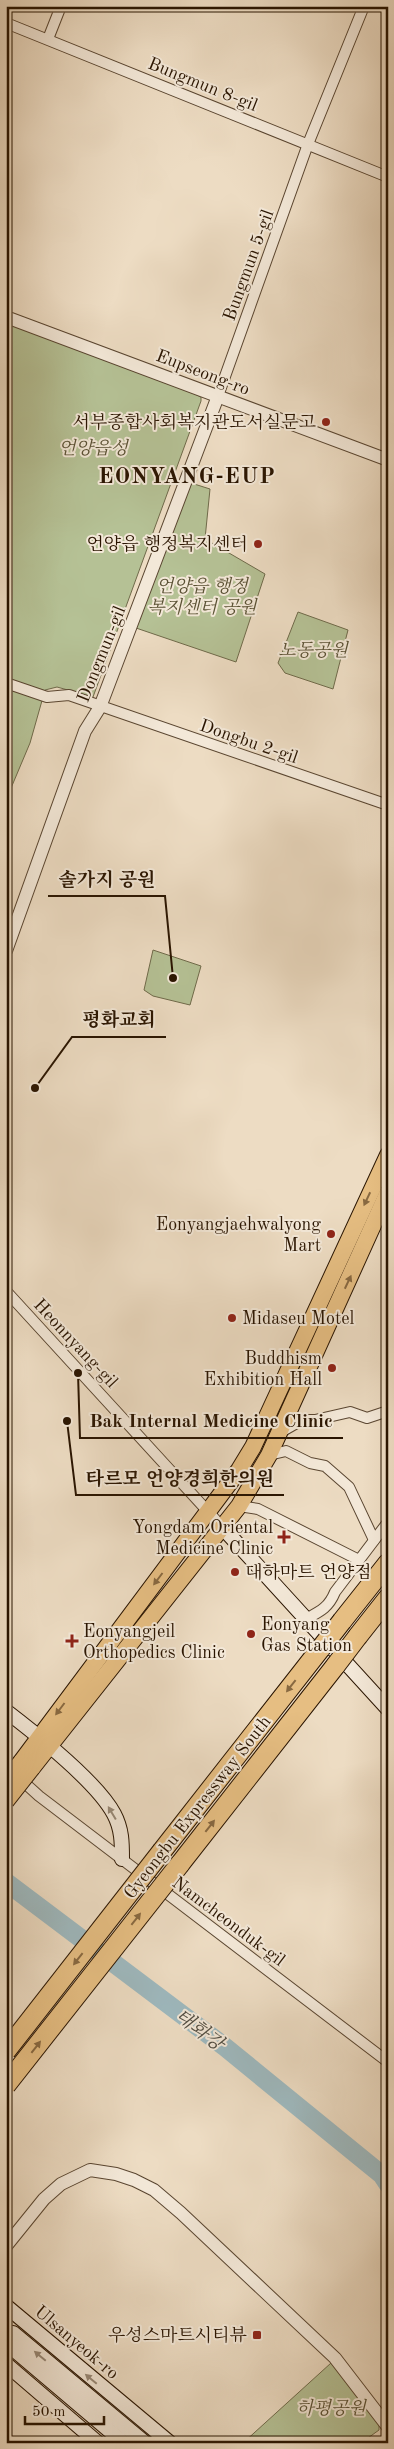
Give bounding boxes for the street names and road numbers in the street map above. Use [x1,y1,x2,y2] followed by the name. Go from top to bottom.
[145,55,260,115] street label: Bungmun 8-gil
[221,207,277,323] street label: Bungmun 5-gil
[153,347,252,399] street label: Eupseong-ro
[74,604,129,705] street label: Dongmun-gil
[197,717,300,767] street label: Dongbu 2-gil
[30,1296,121,1392] street label: Heonnyang-gil
[121,1713,275,1903] street label: Gyeongbu Expressway South
[169,1874,288,1970] street label: Namcheonduk-gil
[31,2303,122,2383] street label: Ulsanyeok-ro

